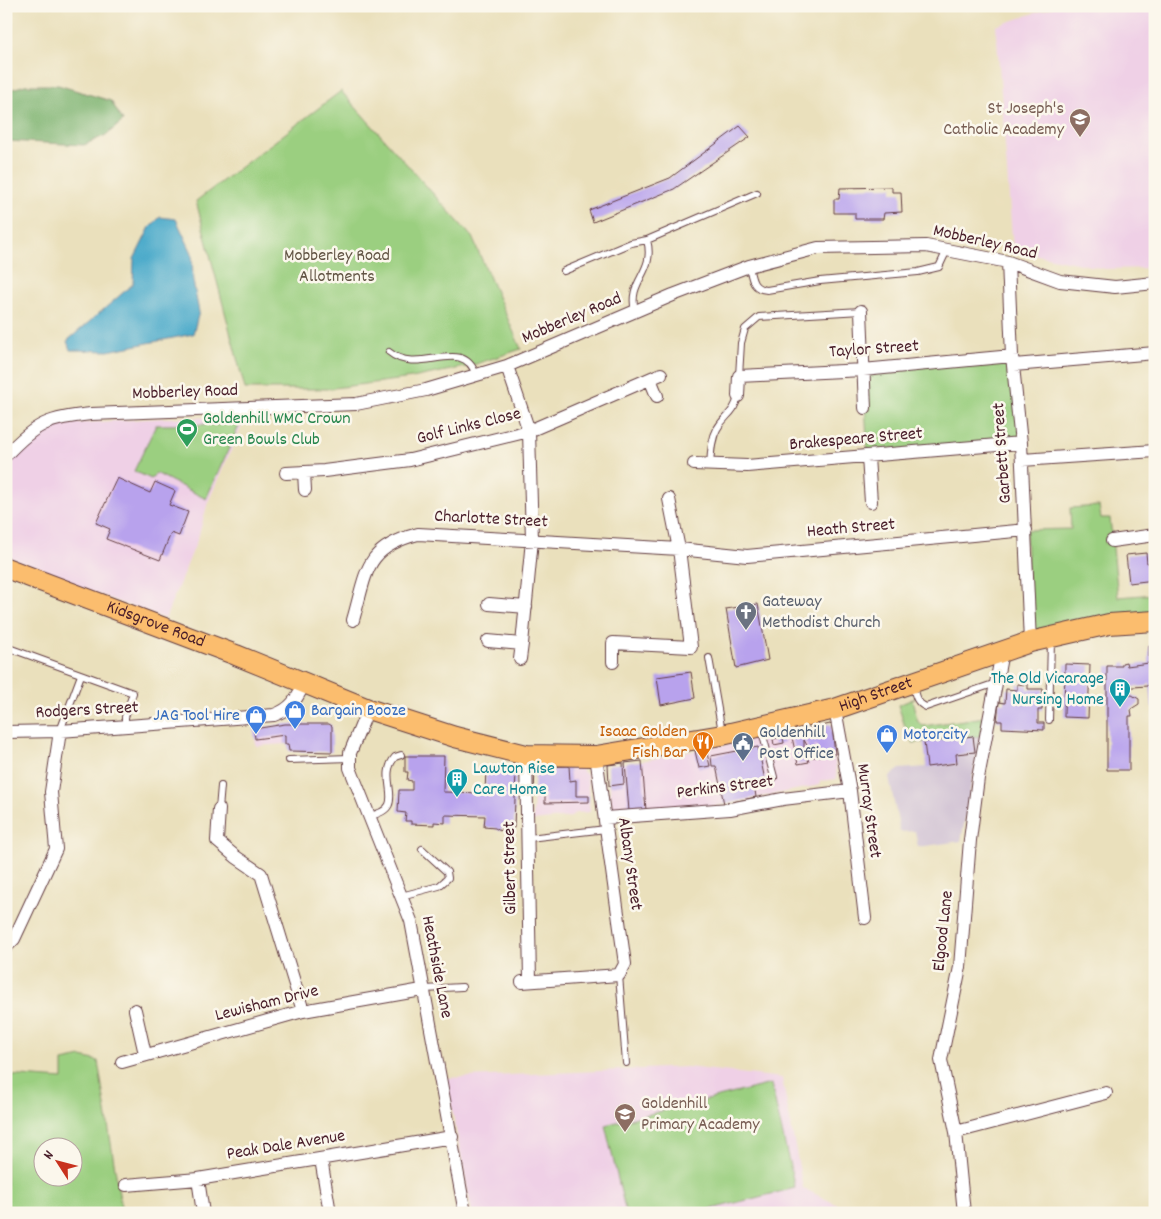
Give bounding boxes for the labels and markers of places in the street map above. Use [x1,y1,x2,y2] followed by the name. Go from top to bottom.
[943,97,1065,143] place label: St Joseph's Catholic Academy
[1068,107,1092,138] school or university icon: St Joseph's Catholic Academy
[203,407,351,453] place label: Goldenhill WMC Crown Green Bowls Club
[175,417,199,448] sports icon: Goldenhill WMC Crown Green Bowls Club
[762,590,881,636] place label: Gateway Methodist Church
[734,600,758,631] church icon: Gateway Methodist Church
[991,667,1104,713] place label: The Old Vicarage Nursing Home
[1108,677,1132,708] building icon: The Old Vicarage Nursing Home
[283,699,307,730] shop icon: Bargain Booze
[311,699,406,724] place label: Bargain Booze
[153,704,240,729] place label: JAG Tool Hire
[244,704,268,735] shop icon: JAG Tool Hire
[600,720,687,766] place label: Isaac Golden Fish Bar
[759,721,834,767] place label: Goldenhill Post Office
[875,723,899,754] shop icon: Motorcity
[903,723,968,748] place label: Motorcity
[691,730,715,761] restaurant icon: Isaac Golden Fish Bar
[731,731,755,762] public building icon: Goldenhill Post Office
[473,757,555,803] place label: Lawton Rise Care Home
[445,767,469,798] building icon: Lawton Rise Care Home
[641,1092,760,1138] place label: Goldenhill Primary Academy
[613,1102,637,1133] school or university icon: Goldenhill Primary Academy

